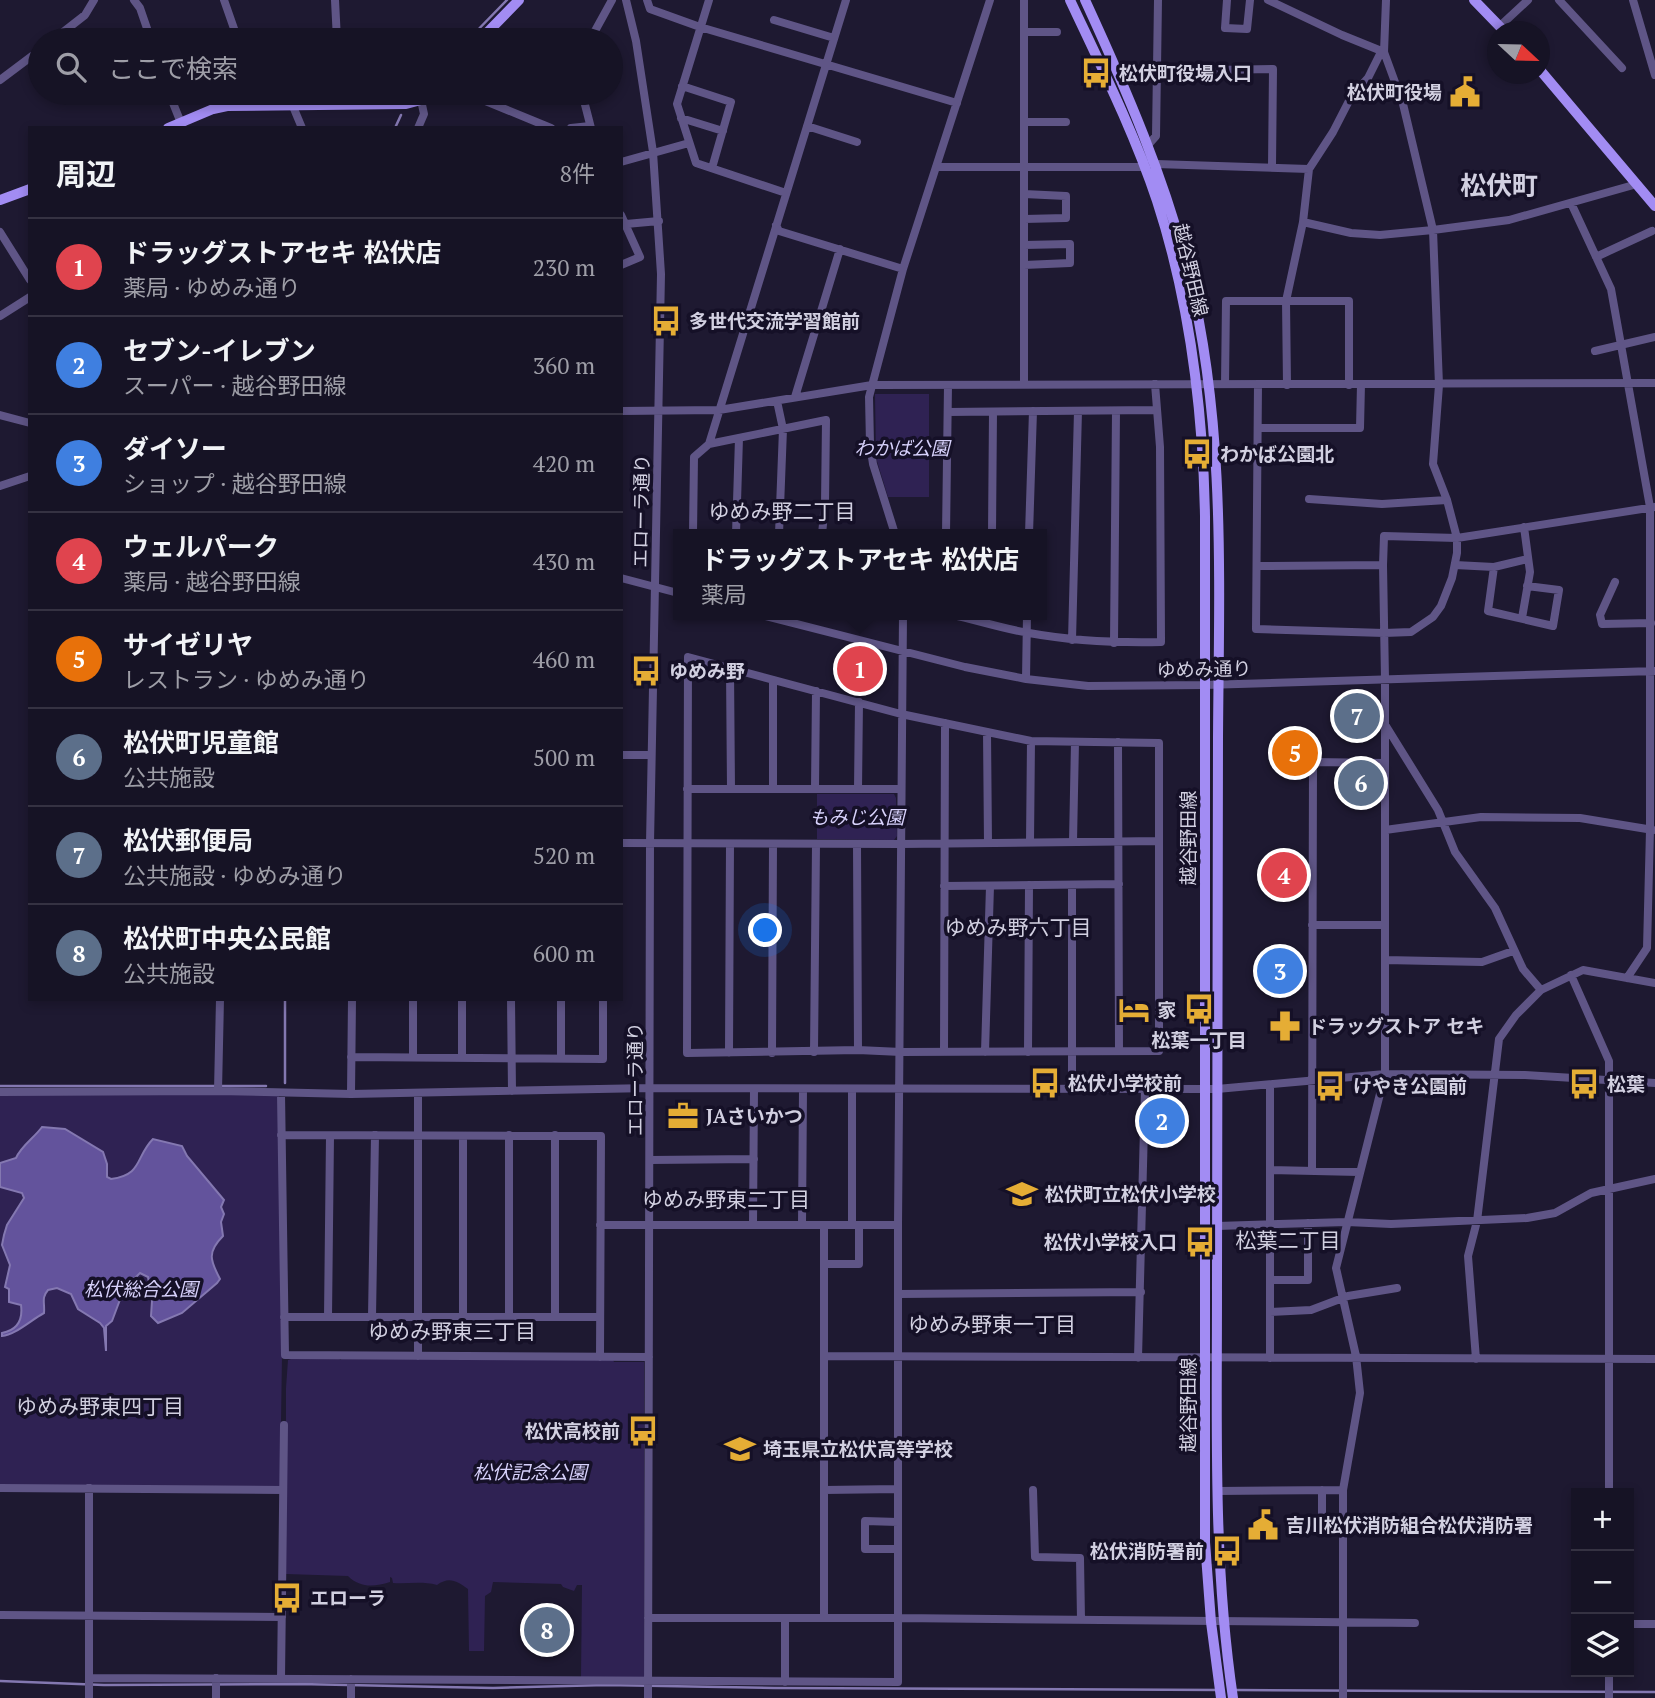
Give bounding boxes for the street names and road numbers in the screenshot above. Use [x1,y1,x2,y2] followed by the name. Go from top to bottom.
[1169,221,1214,319] street label: 越谷野田線
[627,454,654,568] street label: エローラ通り
[1156,655,1252,682] street label: ゆめみ通り
[1175,790,1200,886] street label: 越谷野田線
[622,1022,647,1136] street label: エローラ通り
[1175,1357,1200,1453] street label: 越谷野田線

